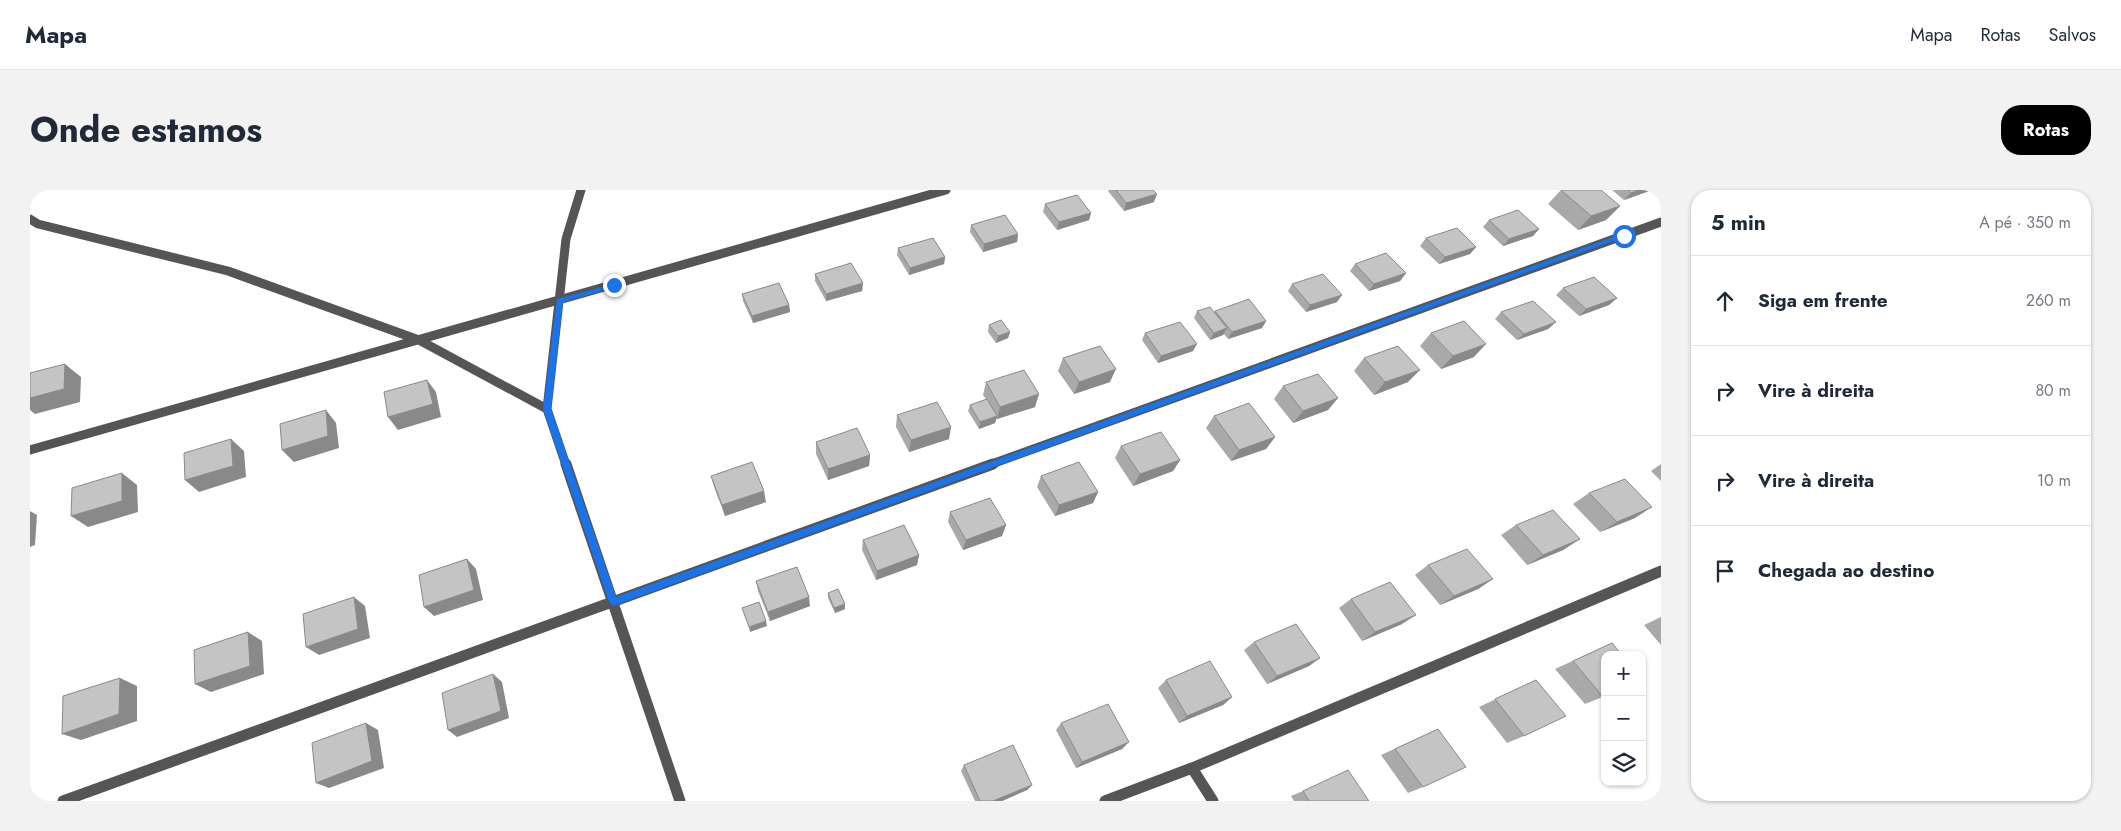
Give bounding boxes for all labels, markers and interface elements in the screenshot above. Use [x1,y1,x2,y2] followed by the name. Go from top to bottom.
[25,17,87,52] text: Mapa
[1910,22,1952,48] text: Mapa
[1980,22,2021,48] text: Rotas
[2049,22,2096,48] text: Salvos
[30,105,262,155] text: Onde estamos
[2001,105,2091,155] button: Rotas
[1711,208,1766,238] text: 5 min
[1979,211,2071,234] text: A pé · 350 m
[1613,225,1636,248] route start
[603,274,626,297] route end
[1711,287,1739,315] icon: ahead
[1758,287,1888,314] text: Siga em frente
[2026,289,2071,312] text: 260 m
[1711,377,1739,405] icon: right
[1758,377,1874,404] text: Vire à direita
[2035,379,2071,402] text: 80 m
[1711,467,1739,495] icon: right
[1758,467,1874,494] text: Vire à direita
[2037,469,2071,492] text: 10 m
[1711,557,1739,585] icon: arrive
[1758,557,1934,584] text: Chegada ao destino
[1601,651,1646,786] map controls
[1601,651,1646,696] button: +
[1601,696,1646,741] button: −
[1601,741,1646,786] button: layers

